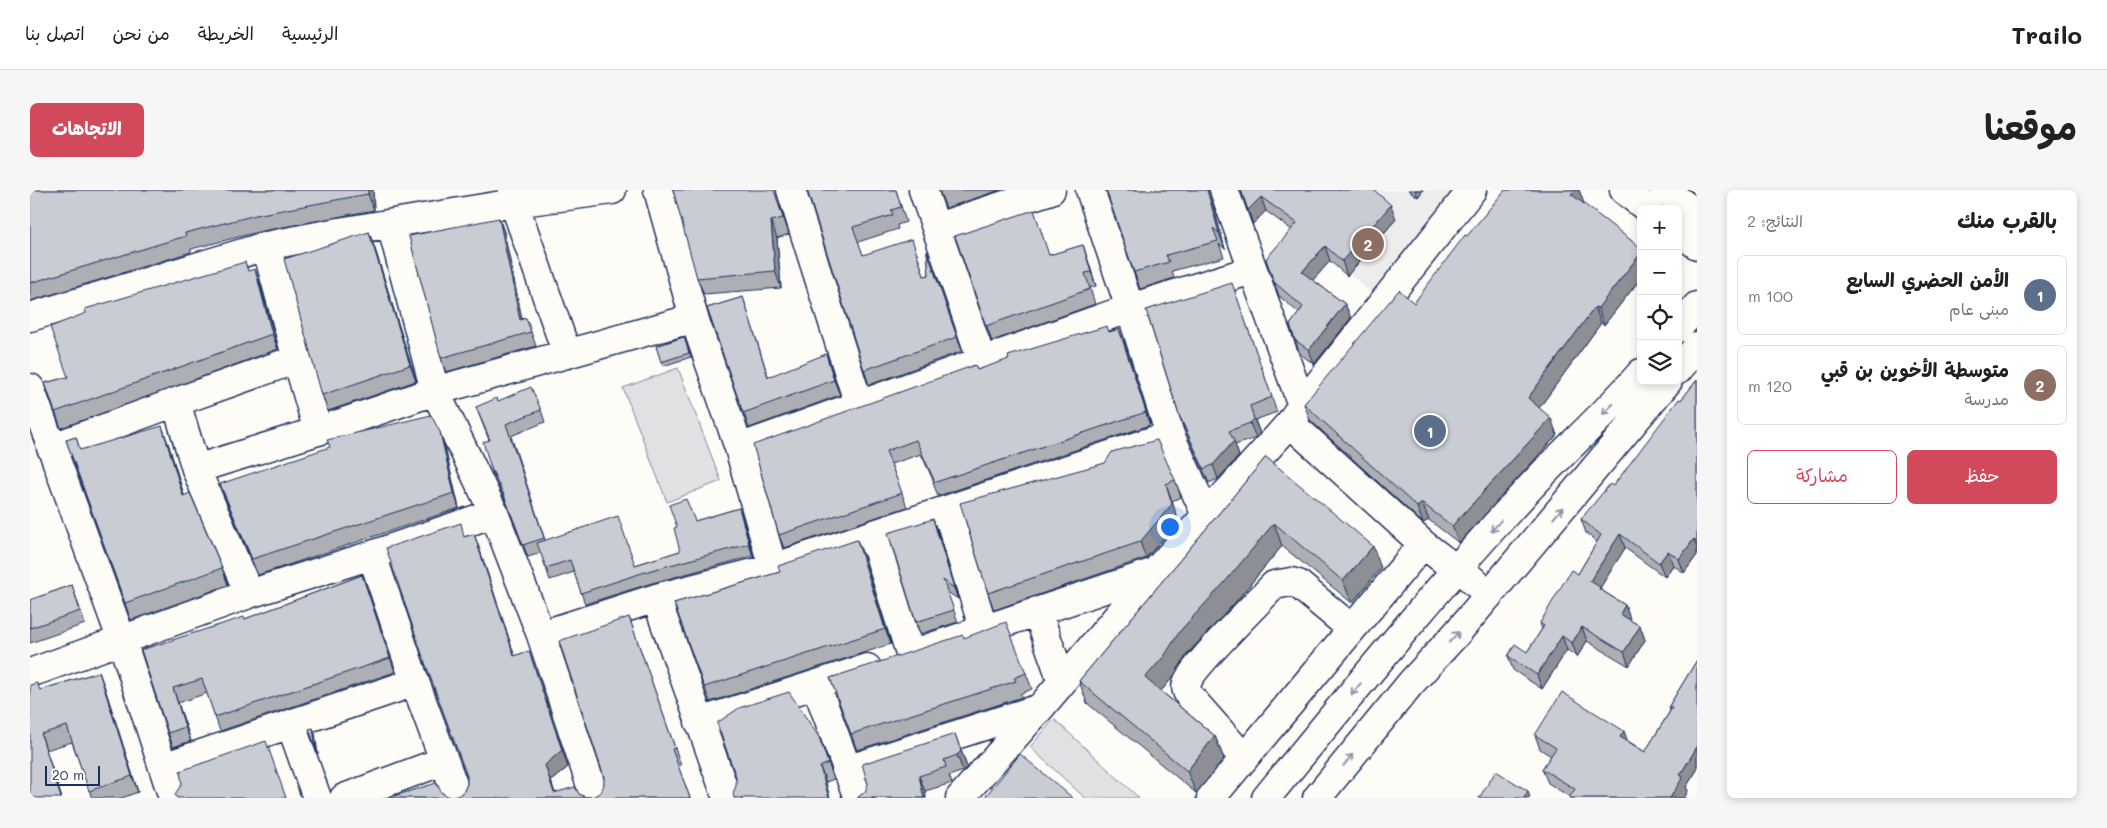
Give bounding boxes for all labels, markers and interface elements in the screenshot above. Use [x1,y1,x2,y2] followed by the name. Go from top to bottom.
[2011,19,2082,50] text: Trailo
[25,21,85,45] text: اتصل بنا
[113,21,170,45] text: من نحن
[198,21,254,45] text: الخريطة
[282,21,338,45] text: الرئيسية
[30,103,144,157] button: الاتجاهات
[1984,103,2077,149] text: موقعنا
[1637,205,1682,385] map controls
[1637,205,1682,250] button: +
[1957,206,2057,233] text: بالقرب منك
[1747,210,1803,231] text: النتائج: 2
[1352,225,1384,263] pin: 2
[1637,250,1682,295] button: −
[1846,267,2009,292] text: الأمن الحضري السابع
[1748,285,1793,306] text: 100 m
[2036,285,2044,306] text: 1
[1637,295,1682,340] button: locate
[1949,298,2009,319] text: مبنى عام
[1637,340,1682,385] button: layers
[1821,357,2009,382] text: متوسطة الأخوين بن قبي
[1748,375,1792,396] text: 120 m
[2036,375,2044,396] text: 2
[1964,388,2009,409] text: مدرسة
[1602,403,1615,415] one-way arrow
[1414,412,1446,450] pin: 1
[1747,450,1897,504] button: مشاركة
[1907,450,2057,504] button: حفظ
[1553,506,1564,519] one-way arrow
[1157,514,1183,540] your location
[1490,519,1501,532] one-way arrow
[1448,631,1460,644] one-way arrow
[1350,683,1362,696] one-way arrow
[1342,754,1353,767] one-way arrow
[45,763,100,786] scale bar
[52,765,84,784] text: 20 m

